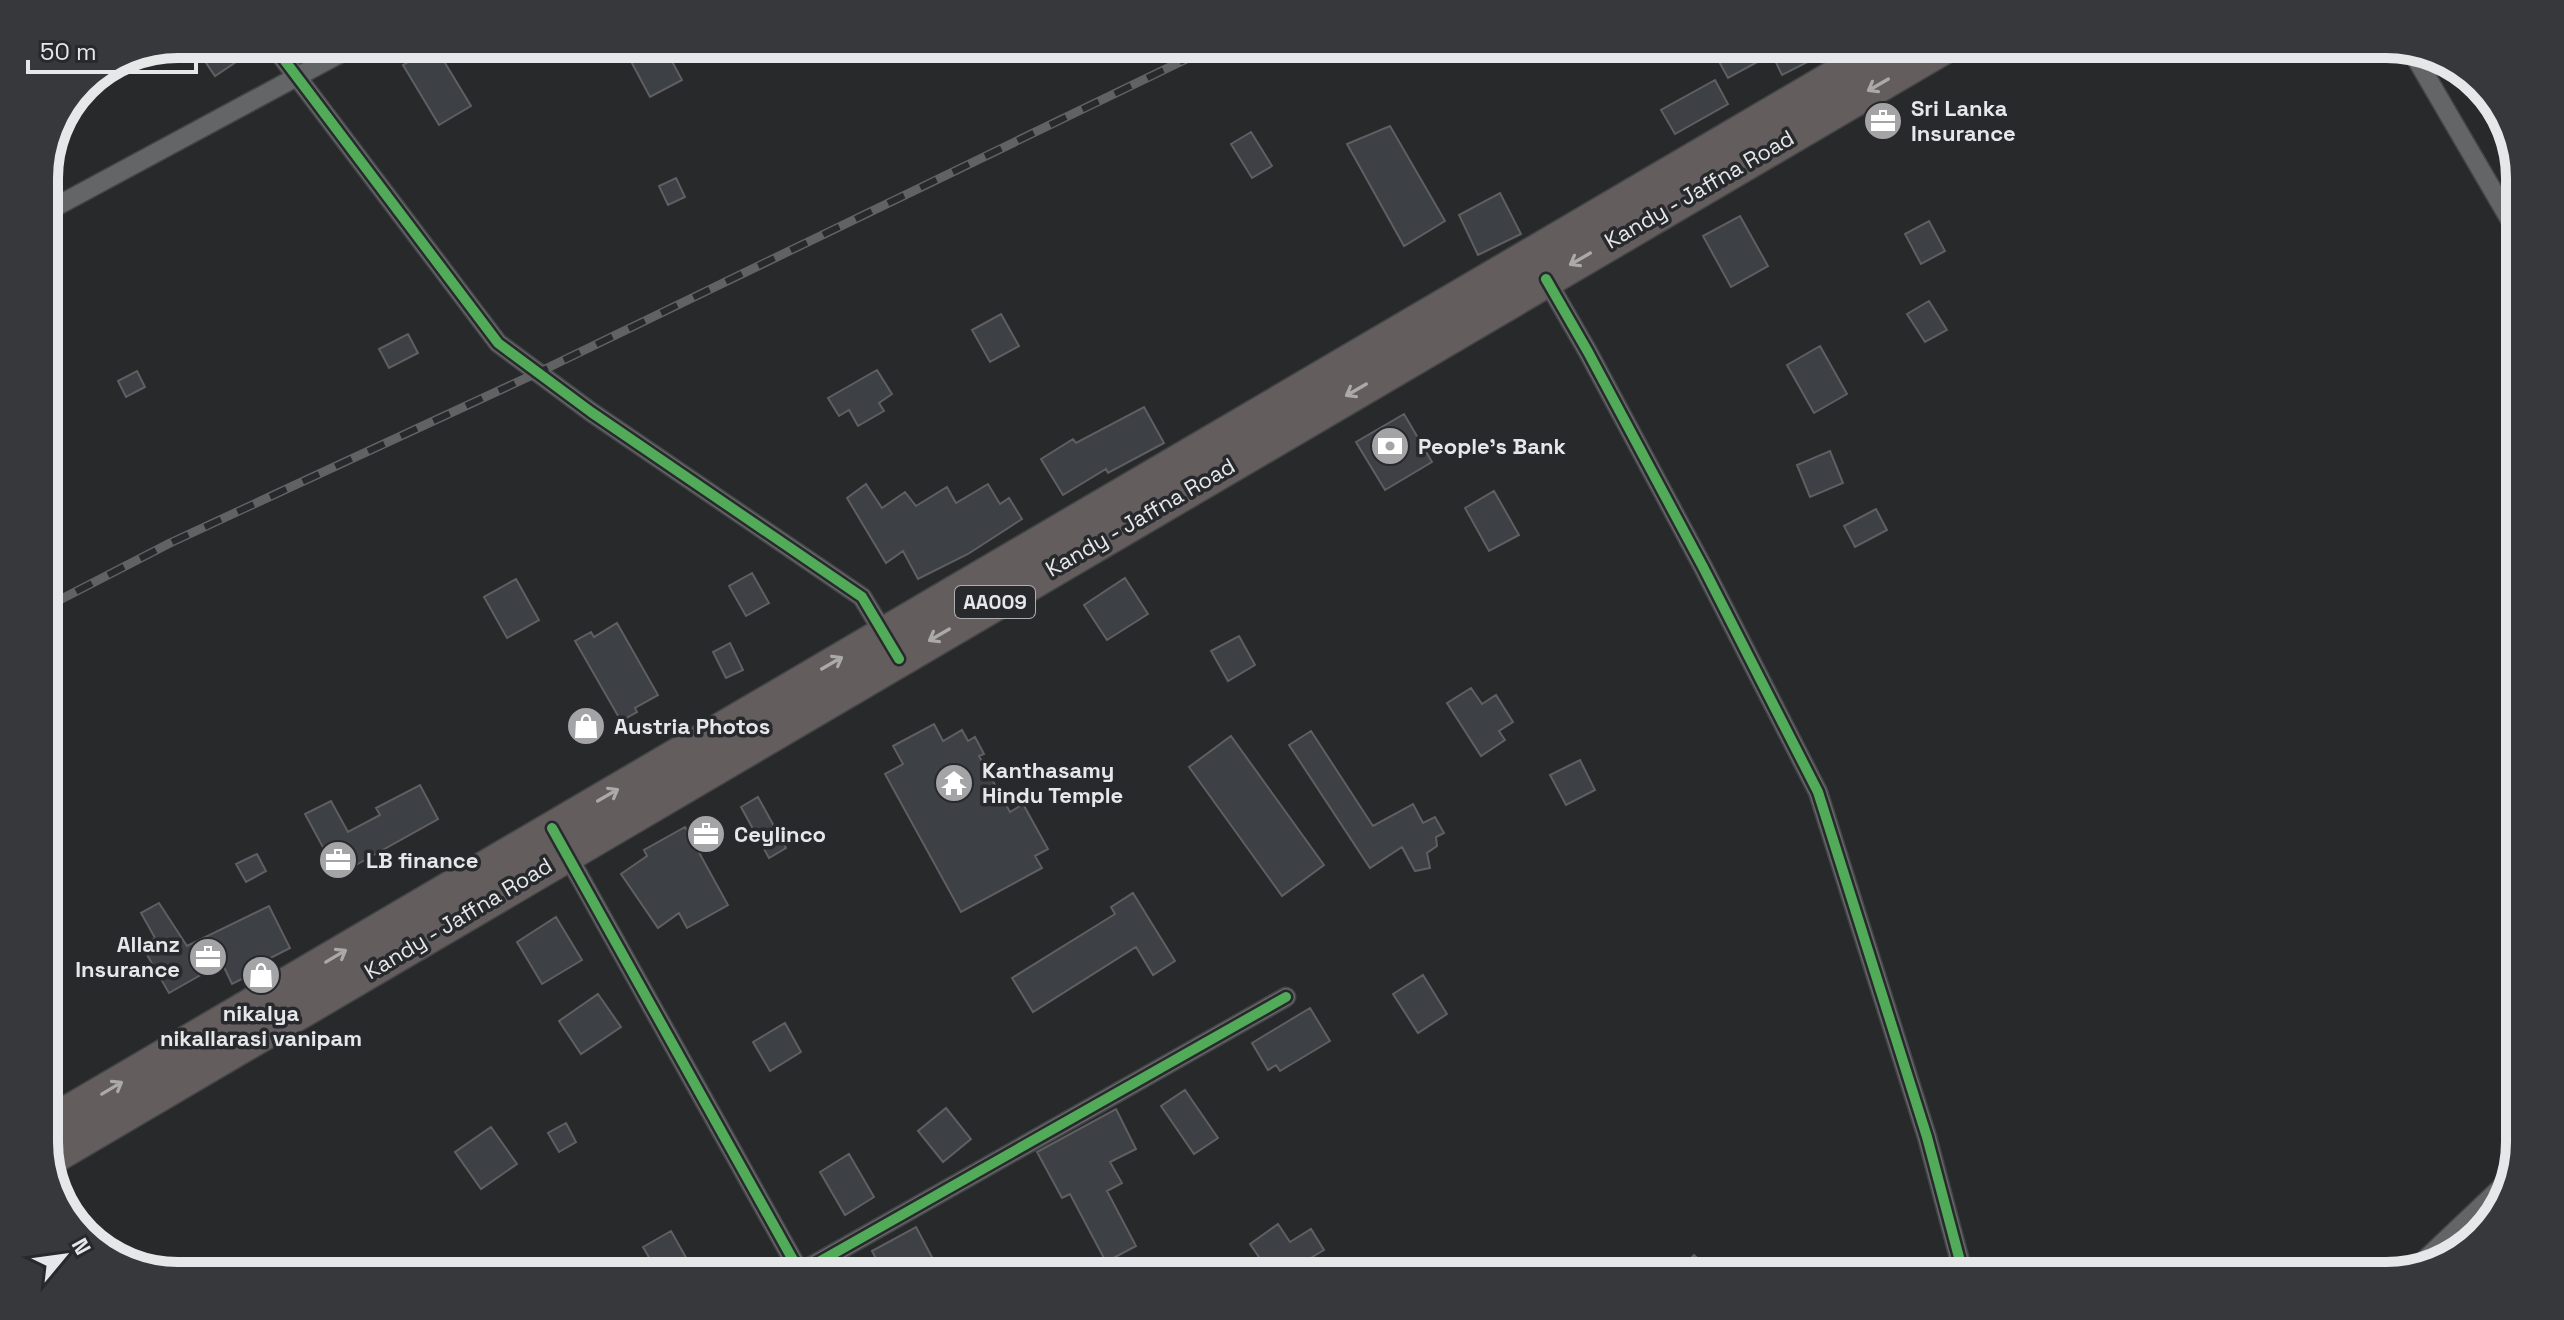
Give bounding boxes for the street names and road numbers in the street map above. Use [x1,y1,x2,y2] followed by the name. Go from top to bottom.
[1599,123,1799,255] street label: Kandy - Jaffna Road
[1040,451,1240,583] street label: Kandy - Jaffna Road
[955,586,1035,618] road number: AA009
[359,851,557,985] street label: Kandy - Jaffna Road

